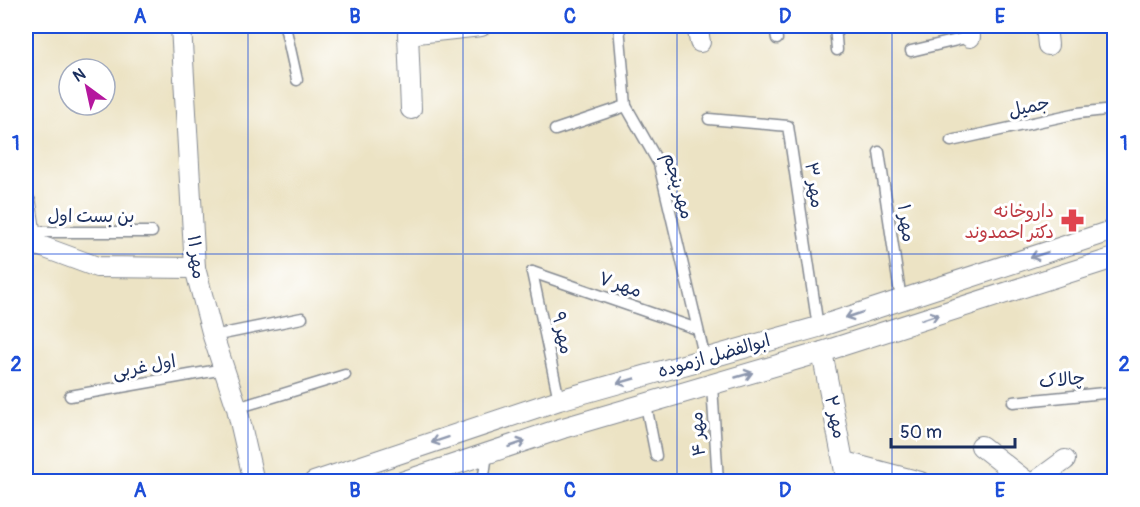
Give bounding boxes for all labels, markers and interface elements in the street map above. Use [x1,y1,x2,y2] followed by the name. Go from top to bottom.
[134,4,147,29] text: A
[349,4,361,29] text: B
[564,4,576,29] text: C
[779,4,792,29] text: D
[995,4,1006,29] text: E
[57,57,117,117] north arrow
[69,64,90,87] text: N
[1006,91,1052,123] street label: جمیل
[12,131,20,156] text: 1
[1120,131,1128,156] text: 1
[656,150,698,222] street label: مهر پنجم
[799,161,829,209] street label: مهر ۳
[964,200,1054,244] place label: داروخانه دکتر احمدوند
[892,203,920,243] street label: مهر ۱
[48,205,134,228] street label: بن بست اول
[1059,208,1085,234] pharmacy icon: داروخانه دکتر احمدوند
[182,234,210,280] street label: مهر ۱۱
[1030,250,1049,261] one-way arrow
[595,267,645,303] street label: مهر ۷
[546,310,578,356] street label: مهر ۹
[845,310,864,321] one-way arrow
[920,311,939,322] one-way arrow
[655,329,773,383] street label: ابوالفضل ازموده
[110,350,178,384] street label: اول غربی
[10,352,22,377] text: 2
[1118,352,1130,377] text: 2
[1038,367,1086,393] street label: چالاک
[734,369,753,380] one-way arrow
[617,376,636,387] one-way arrow
[819,393,851,441] street label: مهر ۲
[685,411,711,457] street label: مهر ۴
[891,411,1016,449] scale bar
[900,421,942,444] text: 50 m
[431,435,450,446] one-way arrow
[507,437,526,448] one-way arrow
[134,478,147,503] text: A
[349,478,361,503] text: B
[564,478,576,503] text: C
[779,478,792,503] text: D
[995,478,1006,503] text: E

